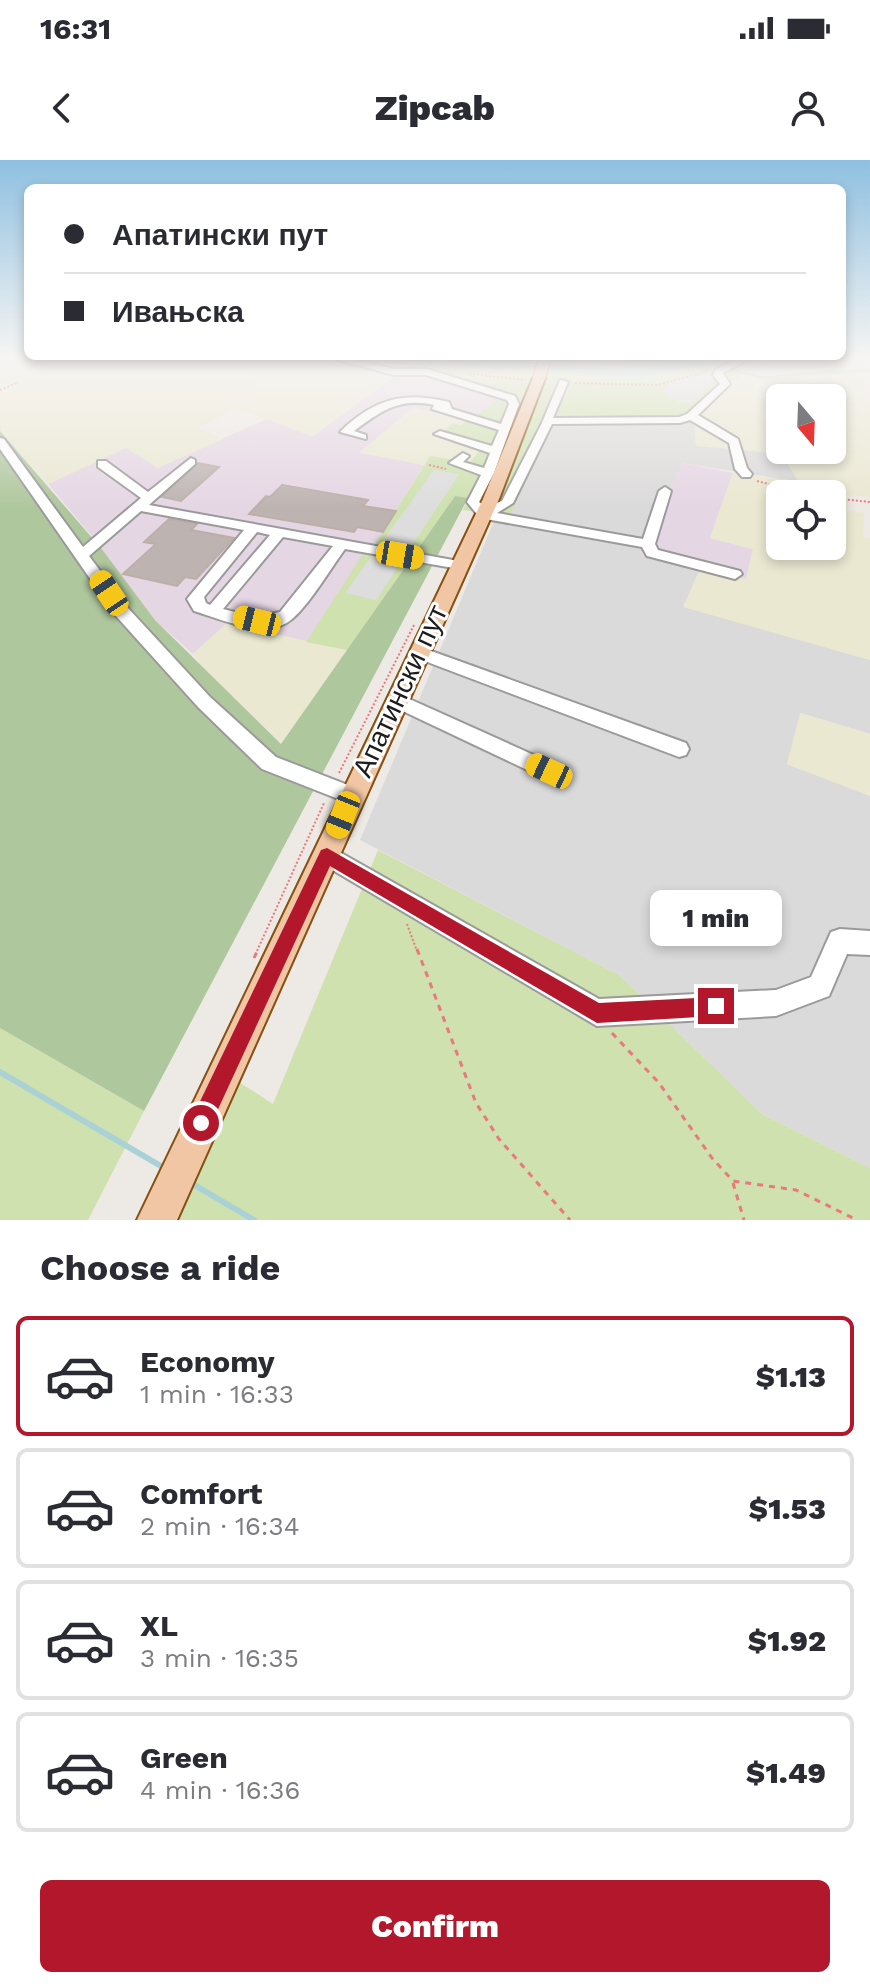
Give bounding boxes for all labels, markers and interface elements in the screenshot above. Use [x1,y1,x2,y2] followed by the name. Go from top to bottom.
[40,11,111,46] text: 16:31
[40,86,84,130] icon: back
[786,86,830,130] icon: person
[375,87,495,129] text: Zipcab
[112,217,328,252] text: Апатински пут
[112,294,244,329] text: Ивањска
[766,384,846,464] north arrow
[766,384,846,560] map controls
[766,480,846,560] button: locate
[374,539,426,571] car
[86,566,132,620] car
[346,600,454,782] street label: Апатински пут
[231,604,283,638] car
[522,750,576,792] car
[323,788,363,842] car
[650,890,782,946] callout: 1 min
[683,903,749,933] text: 1 min
[698,988,734,1024] route end
[183,1105,219,1141] route start
[40,1247,280,1289] text: Choose a ride
[44,1340,116,1412] icon: car
[140,1344,275,1379] text: Economy
[756,1359,826,1394] text: $1.13
[140,1379,294,1409] text: 1 min · 16:33
[44,1472,116,1544] icon: car
[140,1476,262,1511] text: Comfort
[749,1491,826,1526] text: $1.53
[140,1511,300,1541] text: 2 min · 16:34
[44,1604,116,1676] icon: car
[140,1608,178,1643] text: XL
[748,1623,826,1658] text: $1.92
[140,1643,299,1673] text: 3 min · 16:35
[44,1736,116,1808] icon: car
[140,1740,228,1775] text: Green
[746,1755,826,1790] text: $1.49
[140,1775,300,1805] text: 4 min · 16:36
[40,1880,830,1972] button: Confirm

